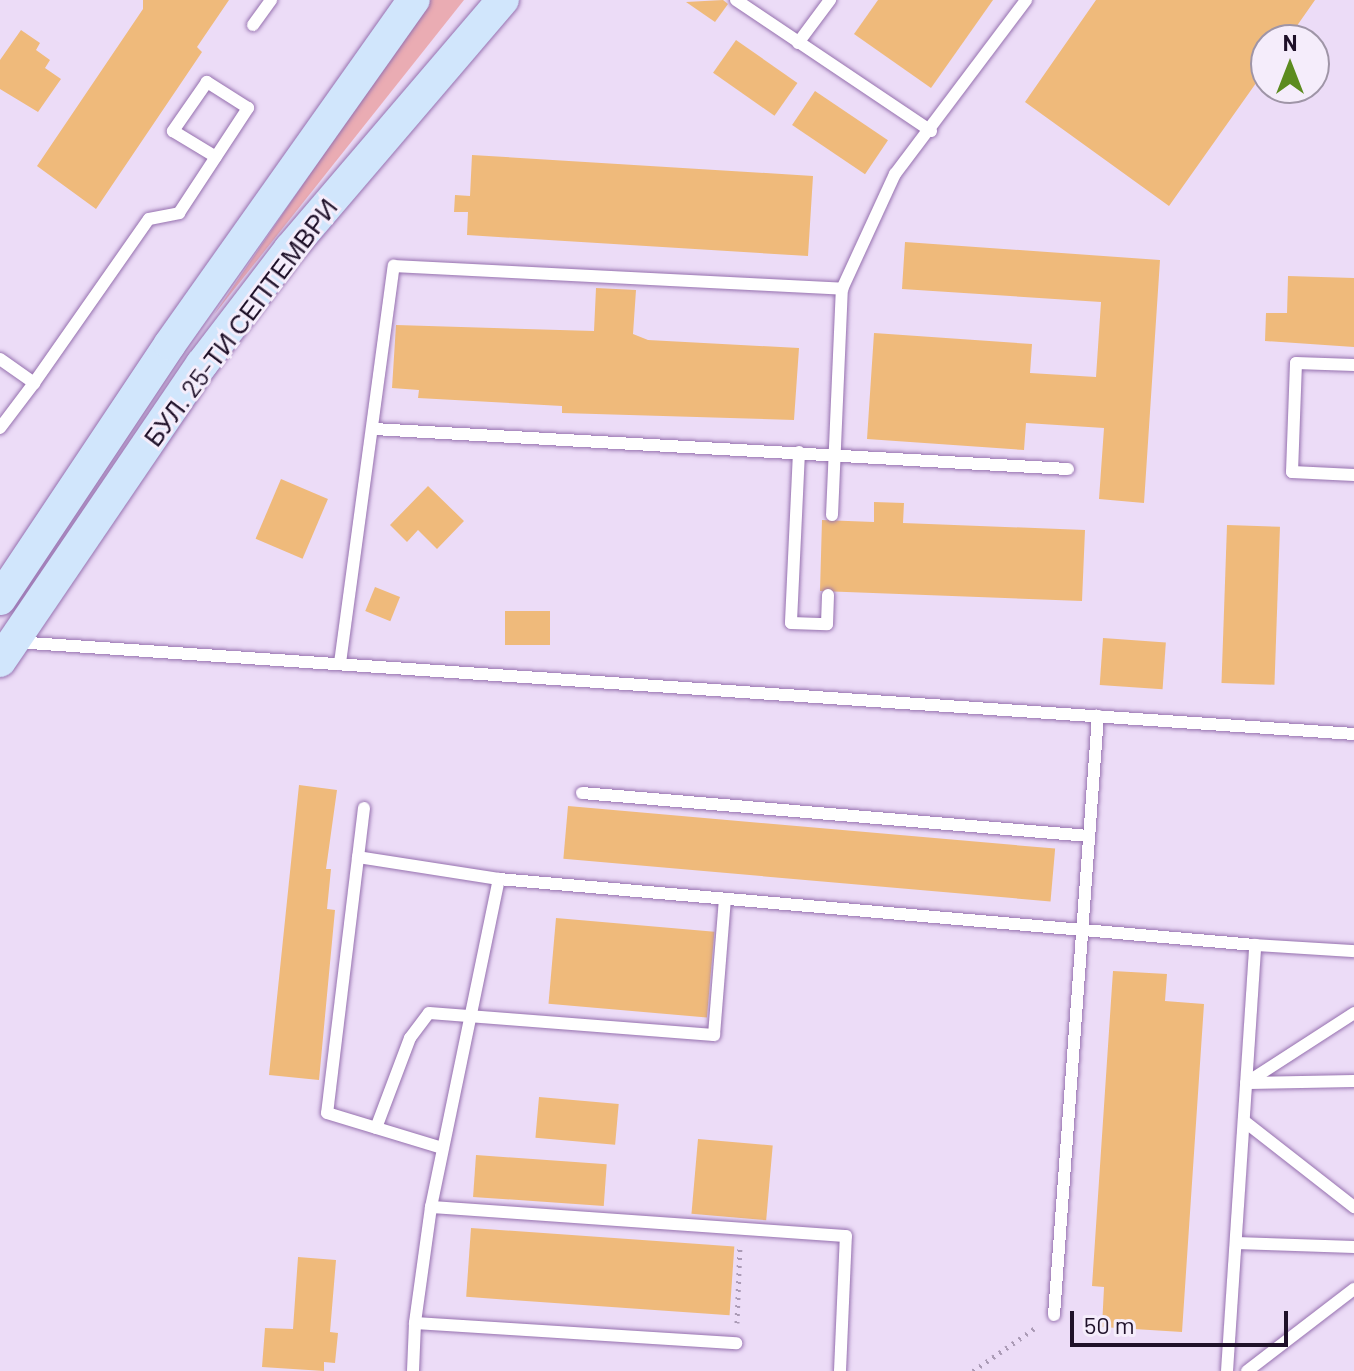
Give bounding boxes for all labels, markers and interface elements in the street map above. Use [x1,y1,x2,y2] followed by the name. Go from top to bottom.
[1250,24,1330,104] north arrow
[1283,29,1297,55] text: N
[137,192,343,452] street label: БУЛ. 25-ТИ СЕПТЕМВРИ
[1074,1295,1292,1345] scale bar
[1084,1310,1135,1339] text: 50 m

